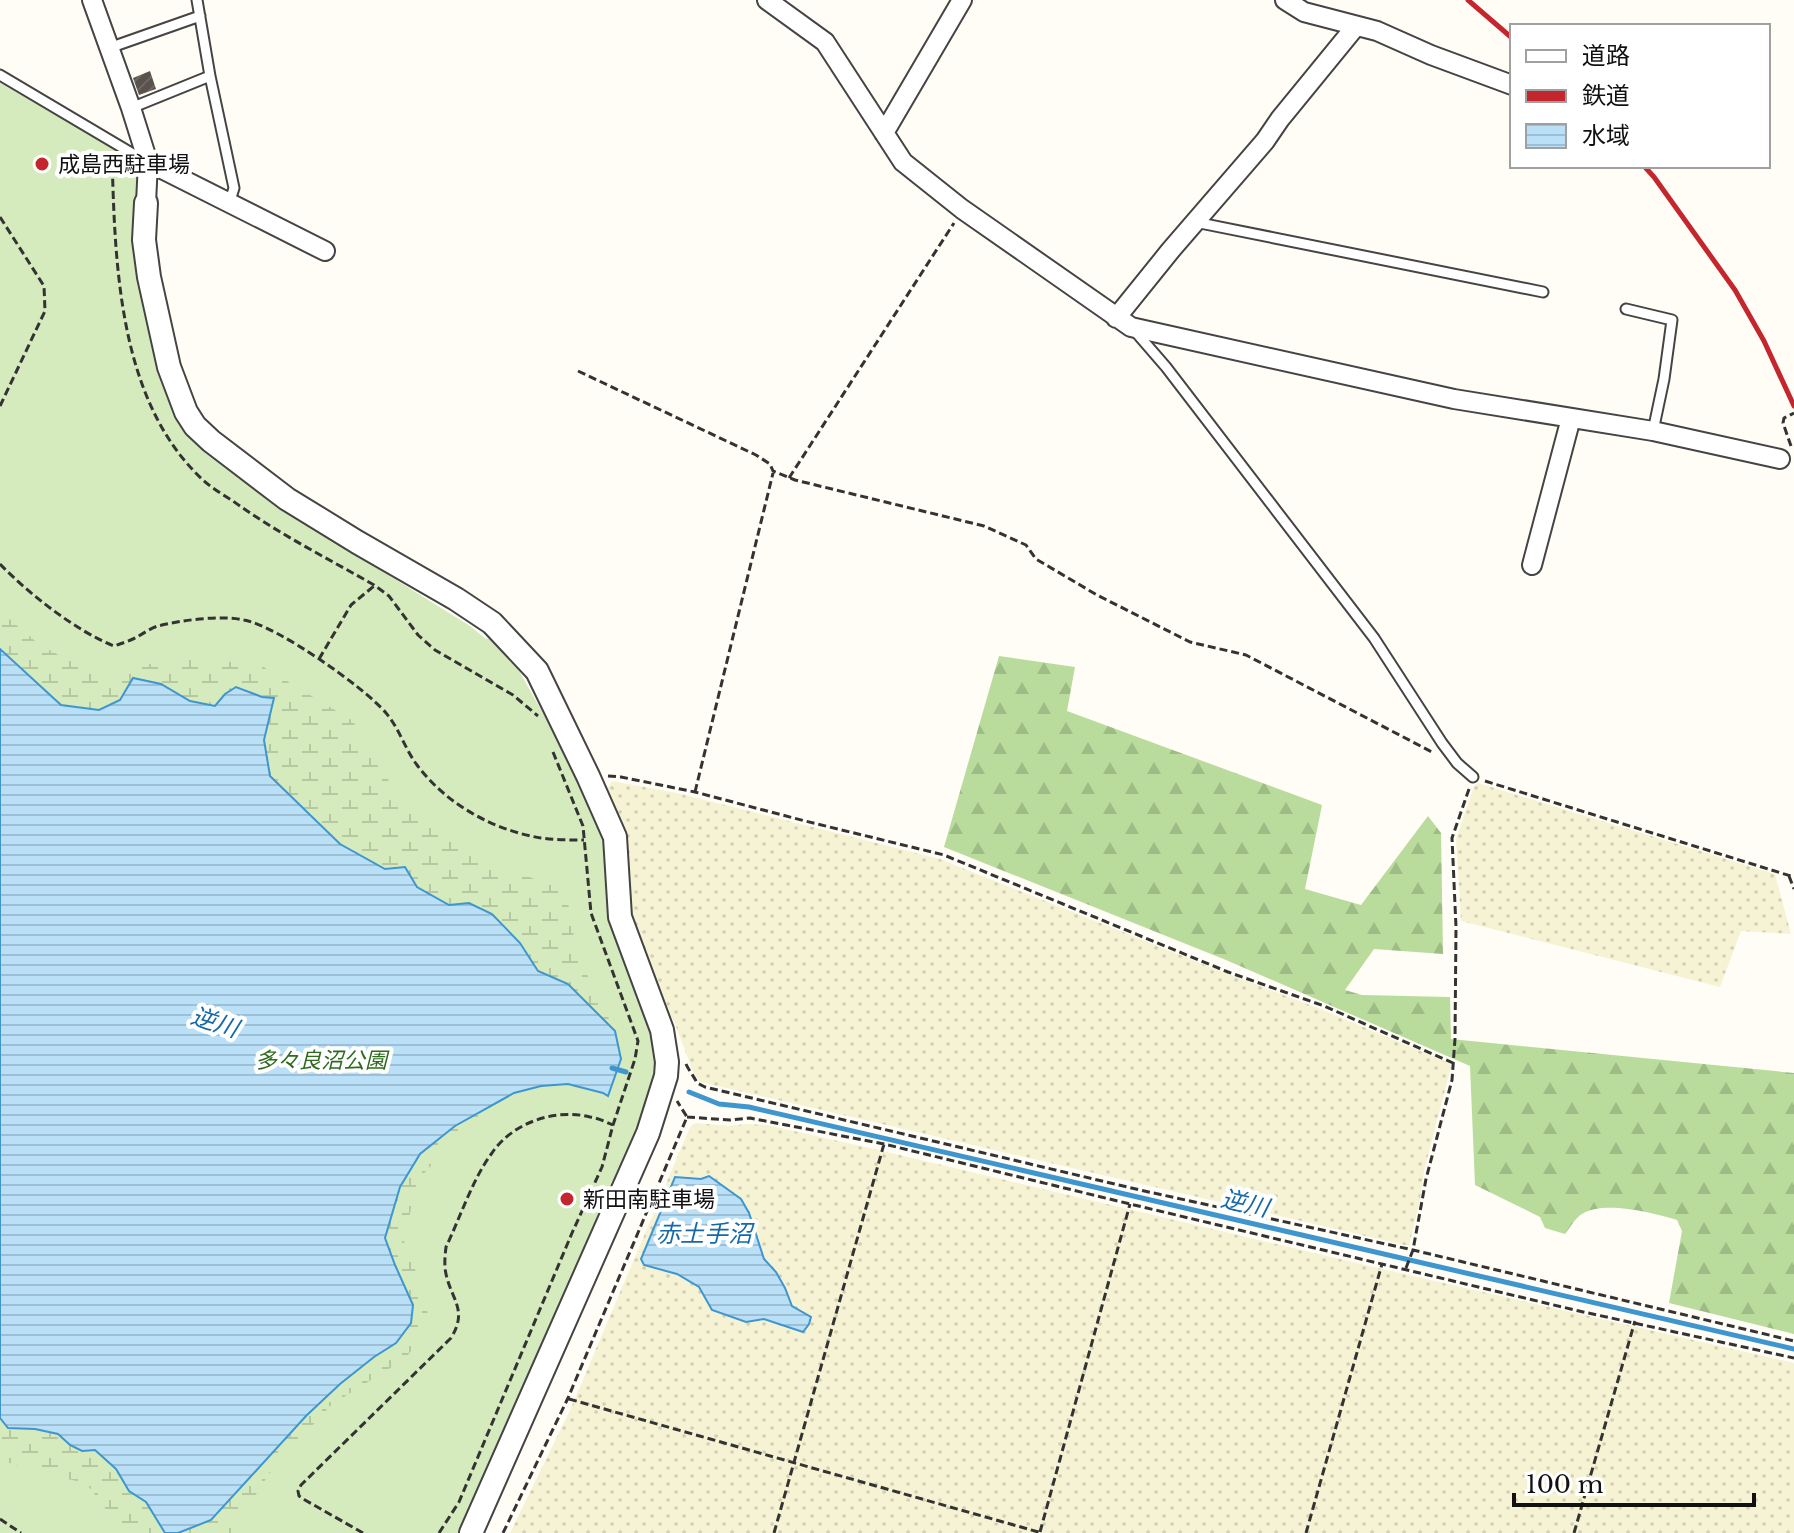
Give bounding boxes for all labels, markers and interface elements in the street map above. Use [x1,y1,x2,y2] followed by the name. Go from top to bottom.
[1510,24,1770,168] legend
[1582,41,1630,70] text: 道路
[1582,81,1630,110] text: 鉄道
[1582,121,1630,150] text: 水域
[58,151,190,178] place label: 成島西駐車場
[33,155,51,173] marker: 成島西駐車場
[188,1001,245,1044] water label: 逆川
[255,1047,390,1074] park label: 多々良沼公園
[1218,1183,1275,1223] water label: 逆川
[583,1186,715,1213] place label: 新田南駐車場
[558,1190,576,1208] marker: 新田南駐車場
[656,1219,755,1248] water label: 赤土手沼
[1514,1457,1754,1507] scale bar
[1526,1470,1604,1499] text: 100 m

